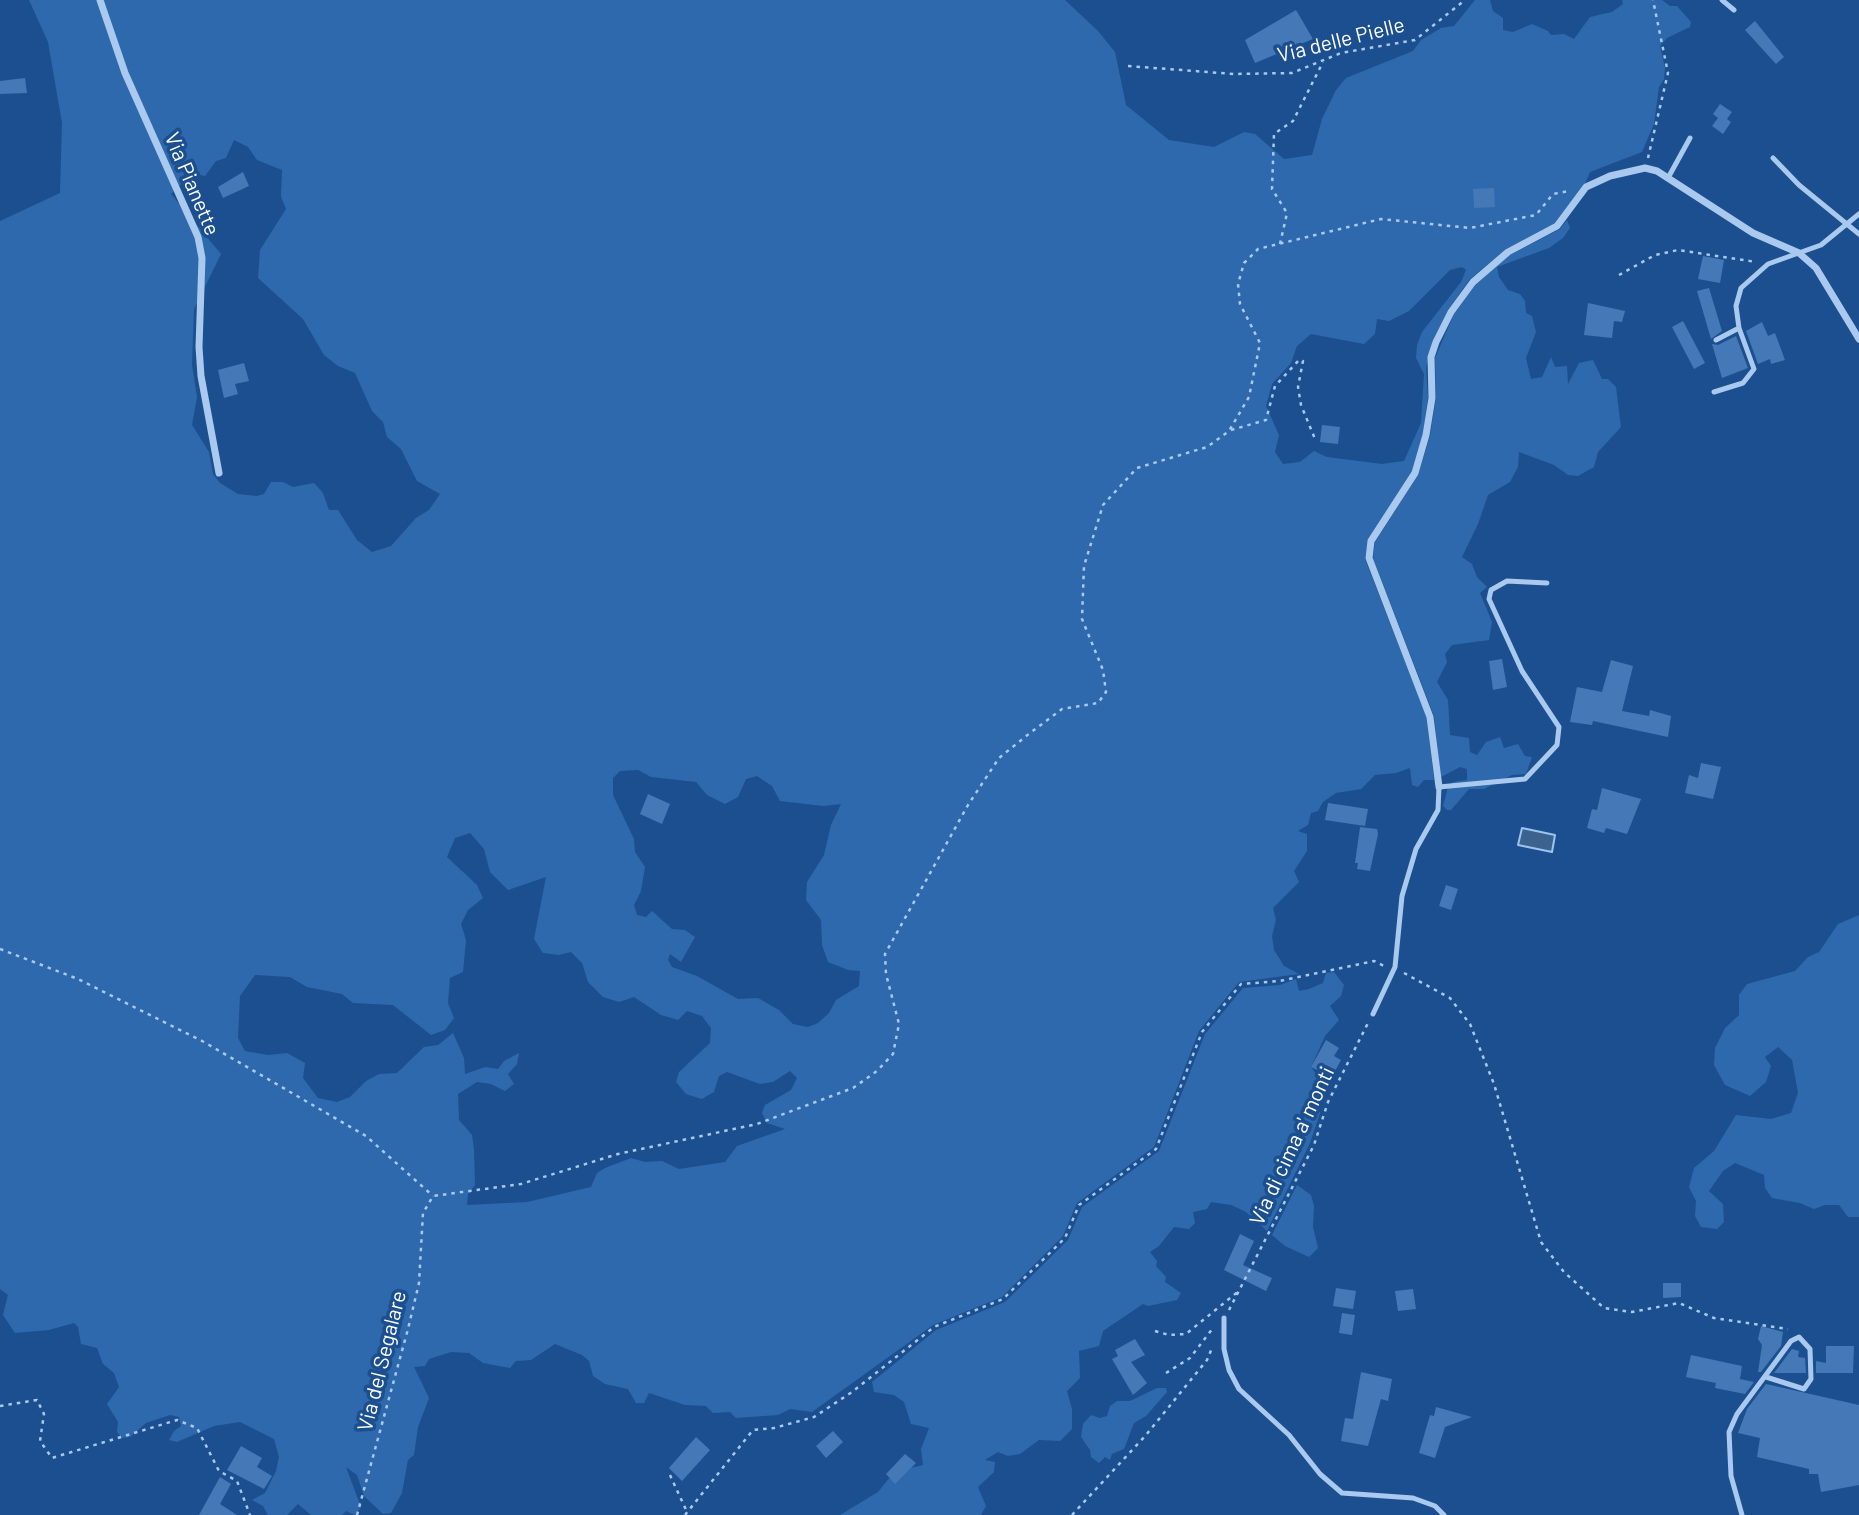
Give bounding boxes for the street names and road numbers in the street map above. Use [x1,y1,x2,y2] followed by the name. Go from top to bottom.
[1275,12,1407,68] street label: Via delle Pielle
[159,129,225,239] street label: Via Pianette
[1244,1063,1340,1229] street label: Via di cima a' monti
[352,1288,412,1434] street label: Via del Segalare

